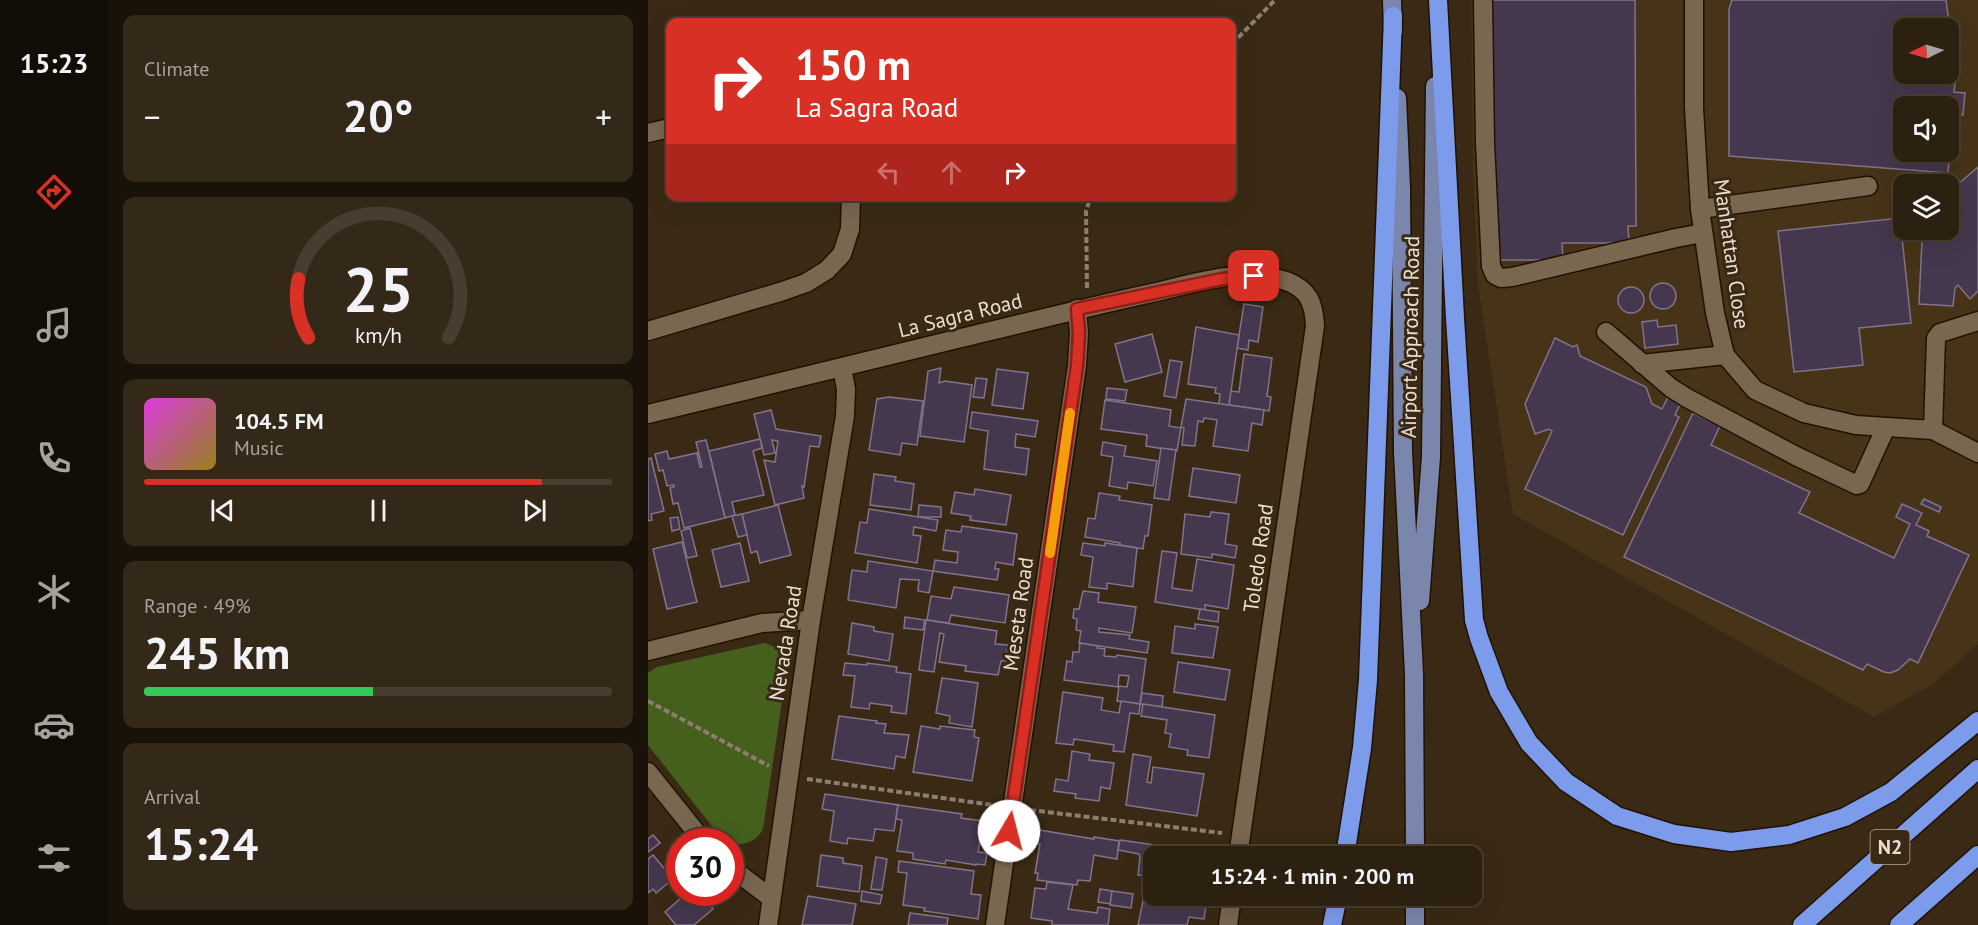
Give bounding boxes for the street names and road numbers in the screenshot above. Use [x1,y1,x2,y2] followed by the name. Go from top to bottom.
[1708,177,1756,331] street label: Manhattan Close
[1395,236,1425,438] street label: Airport Approach Road
[895,287,1025,343] street label: La Sagra Road
[1237,502,1279,614] street label: Toledo Road
[997,555,1039,673] street label: Meseta Road
[763,583,807,703] street label: Nevada Road
[1870,830,1910,864] road number: N2

